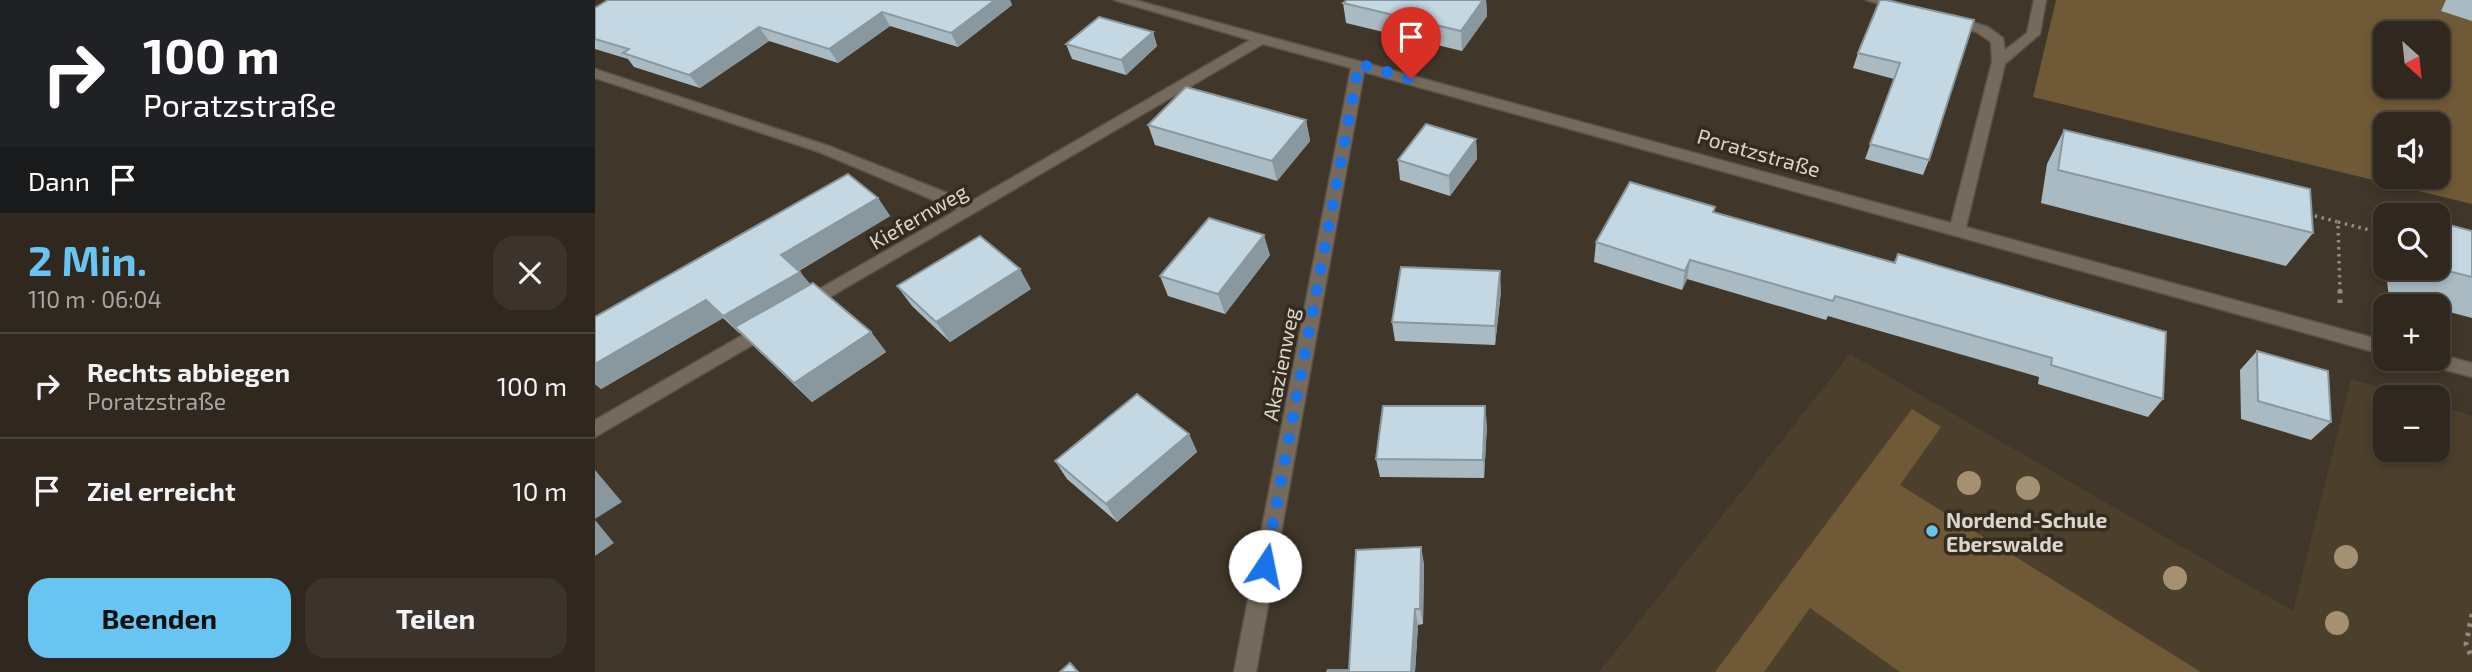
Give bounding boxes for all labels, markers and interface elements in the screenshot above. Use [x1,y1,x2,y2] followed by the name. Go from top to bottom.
[1381,7,1441,79] pin
[1392,18,1430,56] icon: arrive
[2373,21,2450,98] north arrow
[2373,21,2450,462] map controls
[143,25,280,84] text: 100 m
[28,28,119,119] icon: right
[143,85,336,123] text: Poratzstraße
[2373,112,2450,189] button: sound
[1695,122,1823,182] street label: Poratzstraße
[104,161,142,199] icon: arrive
[28,165,90,196] text: Dann
[865,178,972,254] street label: Kiefernweg
[2373,203,2450,280] button: search
[28,234,147,284] text: 2 Min.
[493,236,567,310] button: close
[28,285,162,313] text: 110 m · 06:04
[2373,294,2450,371] button: +
[1257,305,1303,423] street label: Akazienweg
[87,356,290,387] text: Rechts abbiegen
[28,367,66,405] icon: right
[497,370,567,401] text: 100 m
[2373,385,2450,462] button: −
[87,387,226,415] text: Poratzstraße
[28,472,66,510] icon: arrive
[87,475,236,506] text: Ziel erreicht
[512,475,567,506] text: 10 m
[1946,507,2107,556] place label: Nordend-Schule Eberswalde
[1924,523,1940,539] marker: Nordend-Schule Eberswalde
[1228,529,1302,603] position arrow
[28,578,291,658] button: Beenden
[305,578,567,658] button: Teilen

